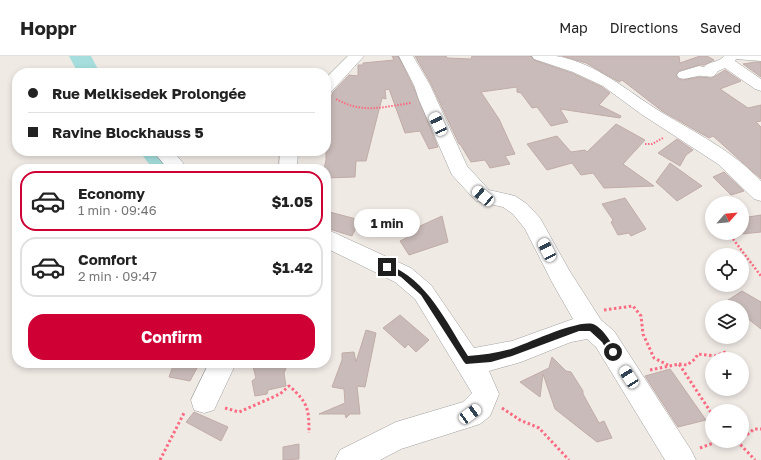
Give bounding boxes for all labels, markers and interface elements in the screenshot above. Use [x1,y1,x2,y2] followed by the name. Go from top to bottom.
[20,16,77,39] text: Hoppr
[559,19,588,36] text: Map
[610,19,678,36] text: Directions
[700,19,741,36] text: Saved
[52,84,246,102] text: Rue Melkisedek Prolongée
[427,111,449,137] car
[52,123,204,141] text: Ravine Blockhauss 5
[30,183,66,219] icon: car
[78,184,145,202] text: Economy
[470,184,496,208] car
[272,192,313,210] text: $1.05
[705,196,749,240] north arrow
[705,196,749,448] map controls
[78,202,157,218] text: 1 min · 09:46
[354,209,420,237] callout: 1 min
[371,215,403,231] text: 1 min
[536,237,558,263] car
[705,248,749,292] button: locate
[30,249,66,285] icon: car
[78,250,137,268] text: Comfort
[272,258,313,276] text: $1.42
[378,258,396,276] route end
[78,268,157,284] text: 2 min · 09:47
[705,300,749,344] button: layers
[28,314,315,360] button: Confirm
[604,343,622,361] route start
[705,352,749,396] button: +
[617,364,641,390] car
[457,402,483,426] car
[705,404,749,448] button: −

